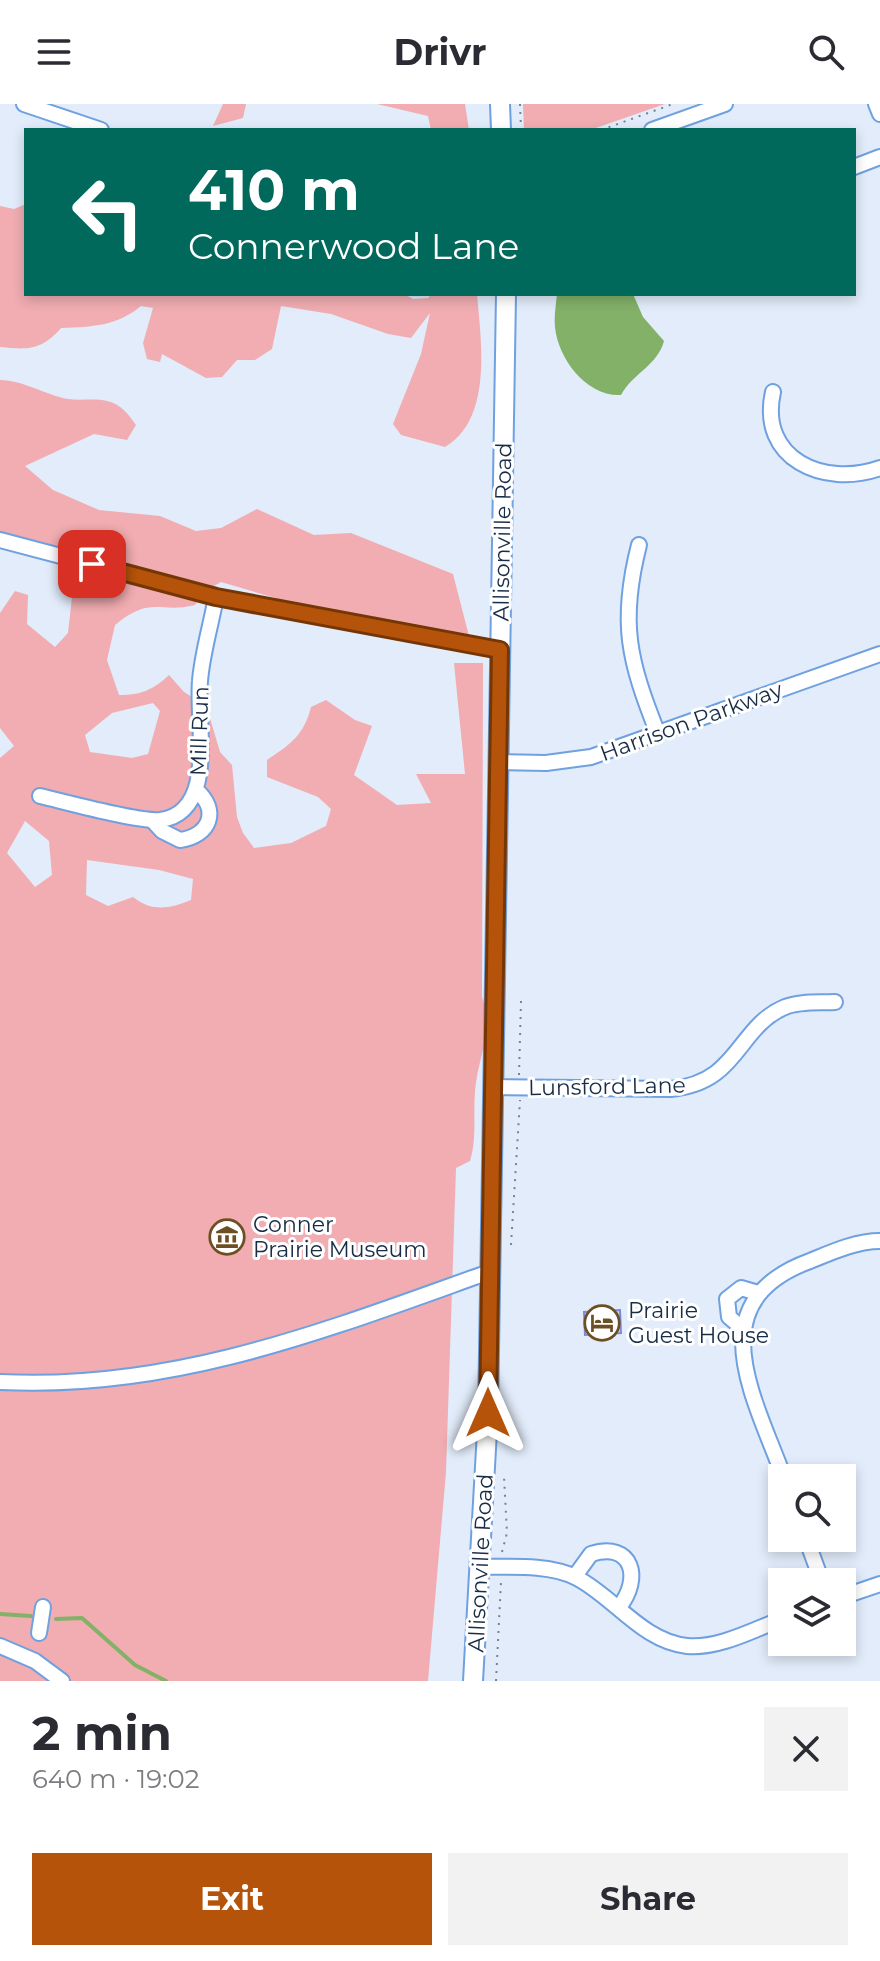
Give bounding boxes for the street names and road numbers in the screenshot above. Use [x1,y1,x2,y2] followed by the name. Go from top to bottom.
[487,442,518,622] street label: Allisonville Road
[596,676,786,767] street label: Harrison Parkway
[184,686,215,777] street label: Mill Run
[528,1072,686,1101] street label: Lunsford Lane
[462,1473,499,1653] street label: Allisonville Road

